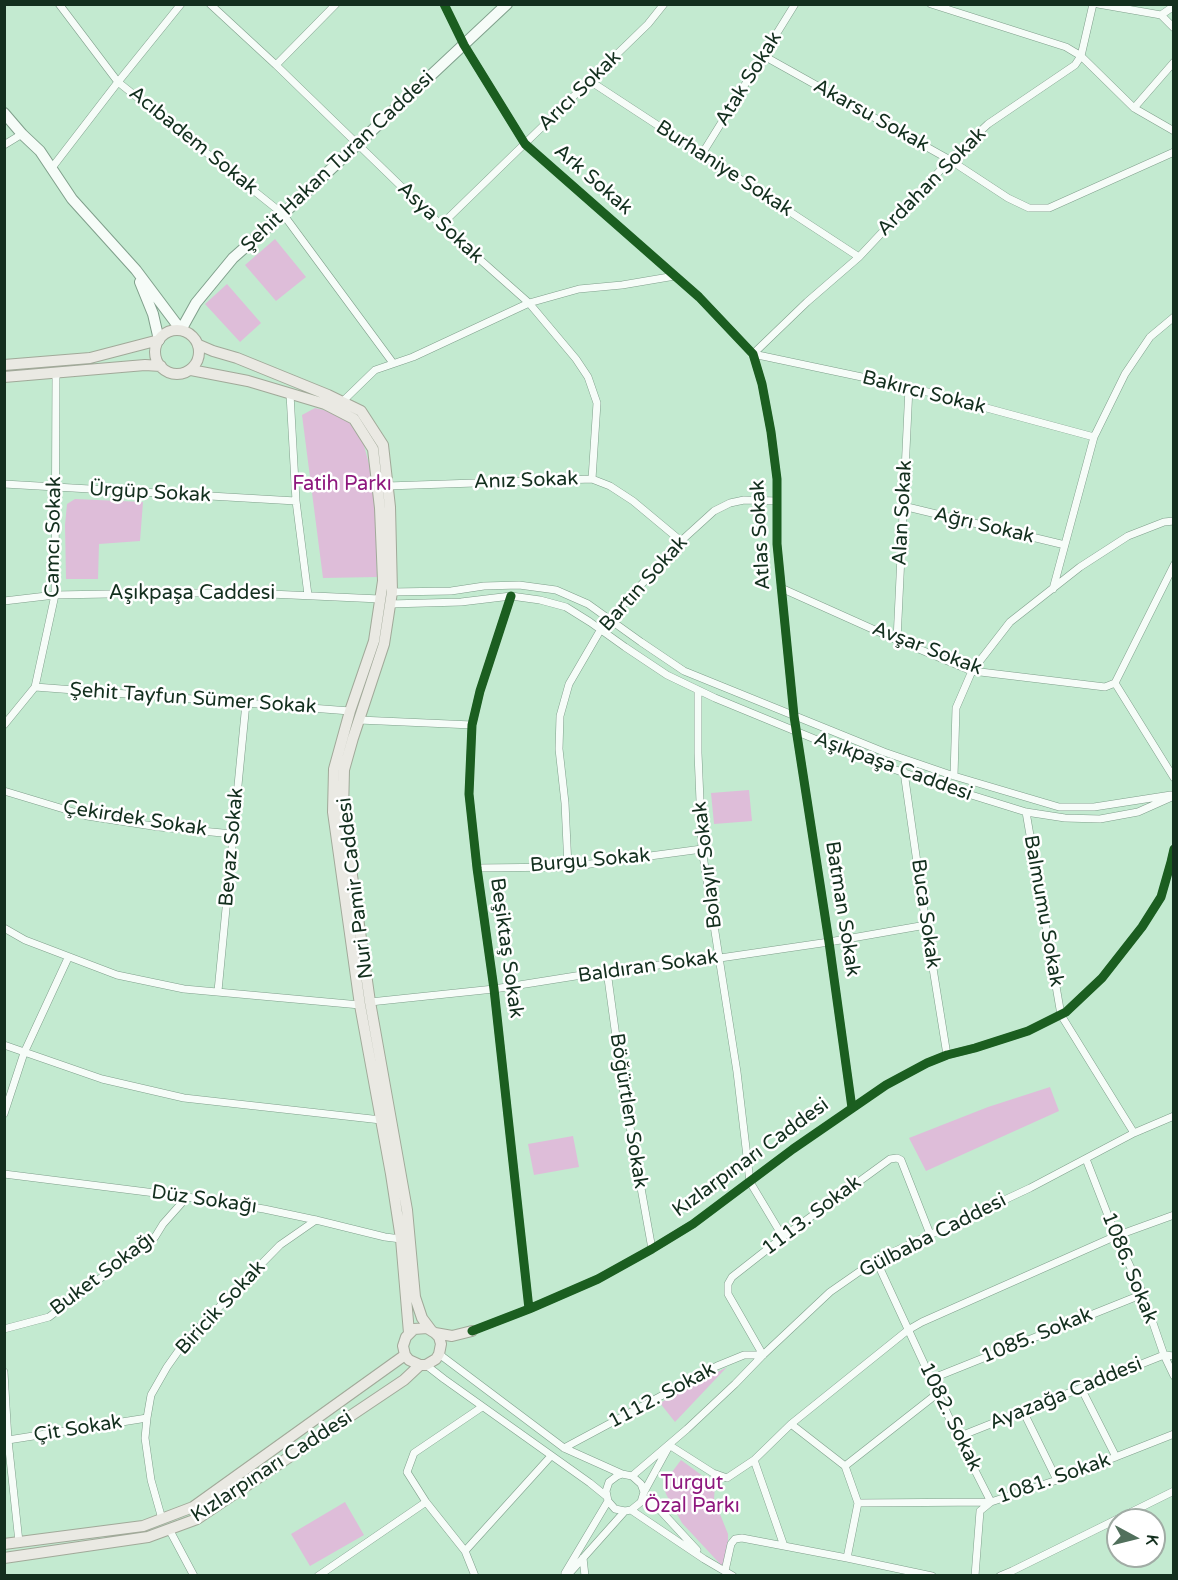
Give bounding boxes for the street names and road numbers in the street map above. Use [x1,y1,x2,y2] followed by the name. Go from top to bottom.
[711,27,787,131] street label: Atak Sokak
[534,46,626,136] street label: Arıcı Sokak
[237,66,439,258] street label: Şehit Hakan Turan Caddesi
[809,74,933,158] street label: Akarsu Sokak
[124,82,262,200] street label: Acıbadem Sokak
[651,116,797,222] street label: Burhaniye Sokak
[873,123,991,241] street label: Ardahan Sokak
[549,139,637,221] street label: Ark Sokak
[392,177,488,269] street label: Asya Sokak
[860,366,988,420] street label: Bakırcı Sokak
[888,460,918,566] street label: Alan Sokak
[473,467,579,495] street label: Anız Sokak
[41,476,67,598] street label: Camcı Sokak
[88,478,212,508] street label: Ürgüp Sokak
[746,479,776,591] street label: Atlas Sokak
[931,503,1037,549] street label: Ağrı Sokak
[595,531,693,637] street label: Bartın Sokak
[109,582,275,606] street label: Aşıkpaşa Caddesi
[869,617,985,681] street label: Avşar Sokak
[69,678,317,720] street label: Şehit Tayfun Sümer Sokak
[811,727,975,807] street label: Aşıkpaşa Caddesi
[215,787,249,907] street label: Beyaz Sokak
[61,796,209,842] street label: Çekirdek Sokak
[333,796,379,980] street label: Nuri Pamir Caddesi
[688,800,728,930] street label: Bolayır Sokak
[1018,833,1068,989] street label: Balmumu Sokak
[819,840,865,978] street label: Batman Sokak
[529,844,651,878] street label: Burgu Sokak
[905,858,945,970] street label: Buca Sokak
[484,876,528,1020] street label: Beşiktaş Sokak
[576,945,720,989] street label: Baldıran Sokak
[604,1032,652,1190] street label: Böğürtlen Sokak
[668,1093,834,1223] street label: Kızlarpınarı Caddesi
[758,1171,866,1261] street label: 1113. Sokak
[150,1181,258,1219] street label: Düz Sokağı
[856,1189,1010,1283] street label: Gülbaba Caddesi
[1096,1209,1162,1327] street label: 1086. Sokak
[46,1227,160,1321] street label: Buket Sokağı
[171,1256,271,1360] street label: Biricik Sokak
[978,1303,1096,1369] street label: 1085. Sokak
[986,1352,1146,1436] street label: Ayazağa Caddesi
[604,1358,720,1434] street label: 1112. Sokak
[913,1359,987,1475] street label: 1082. Sokak
[187,1406,357,1528] street label: Kızlarpınarı Caddesi
[32,1410,124,1448] street label: Çit Sokak
[994,1448,1114,1510] street label: 1081. Sokak

